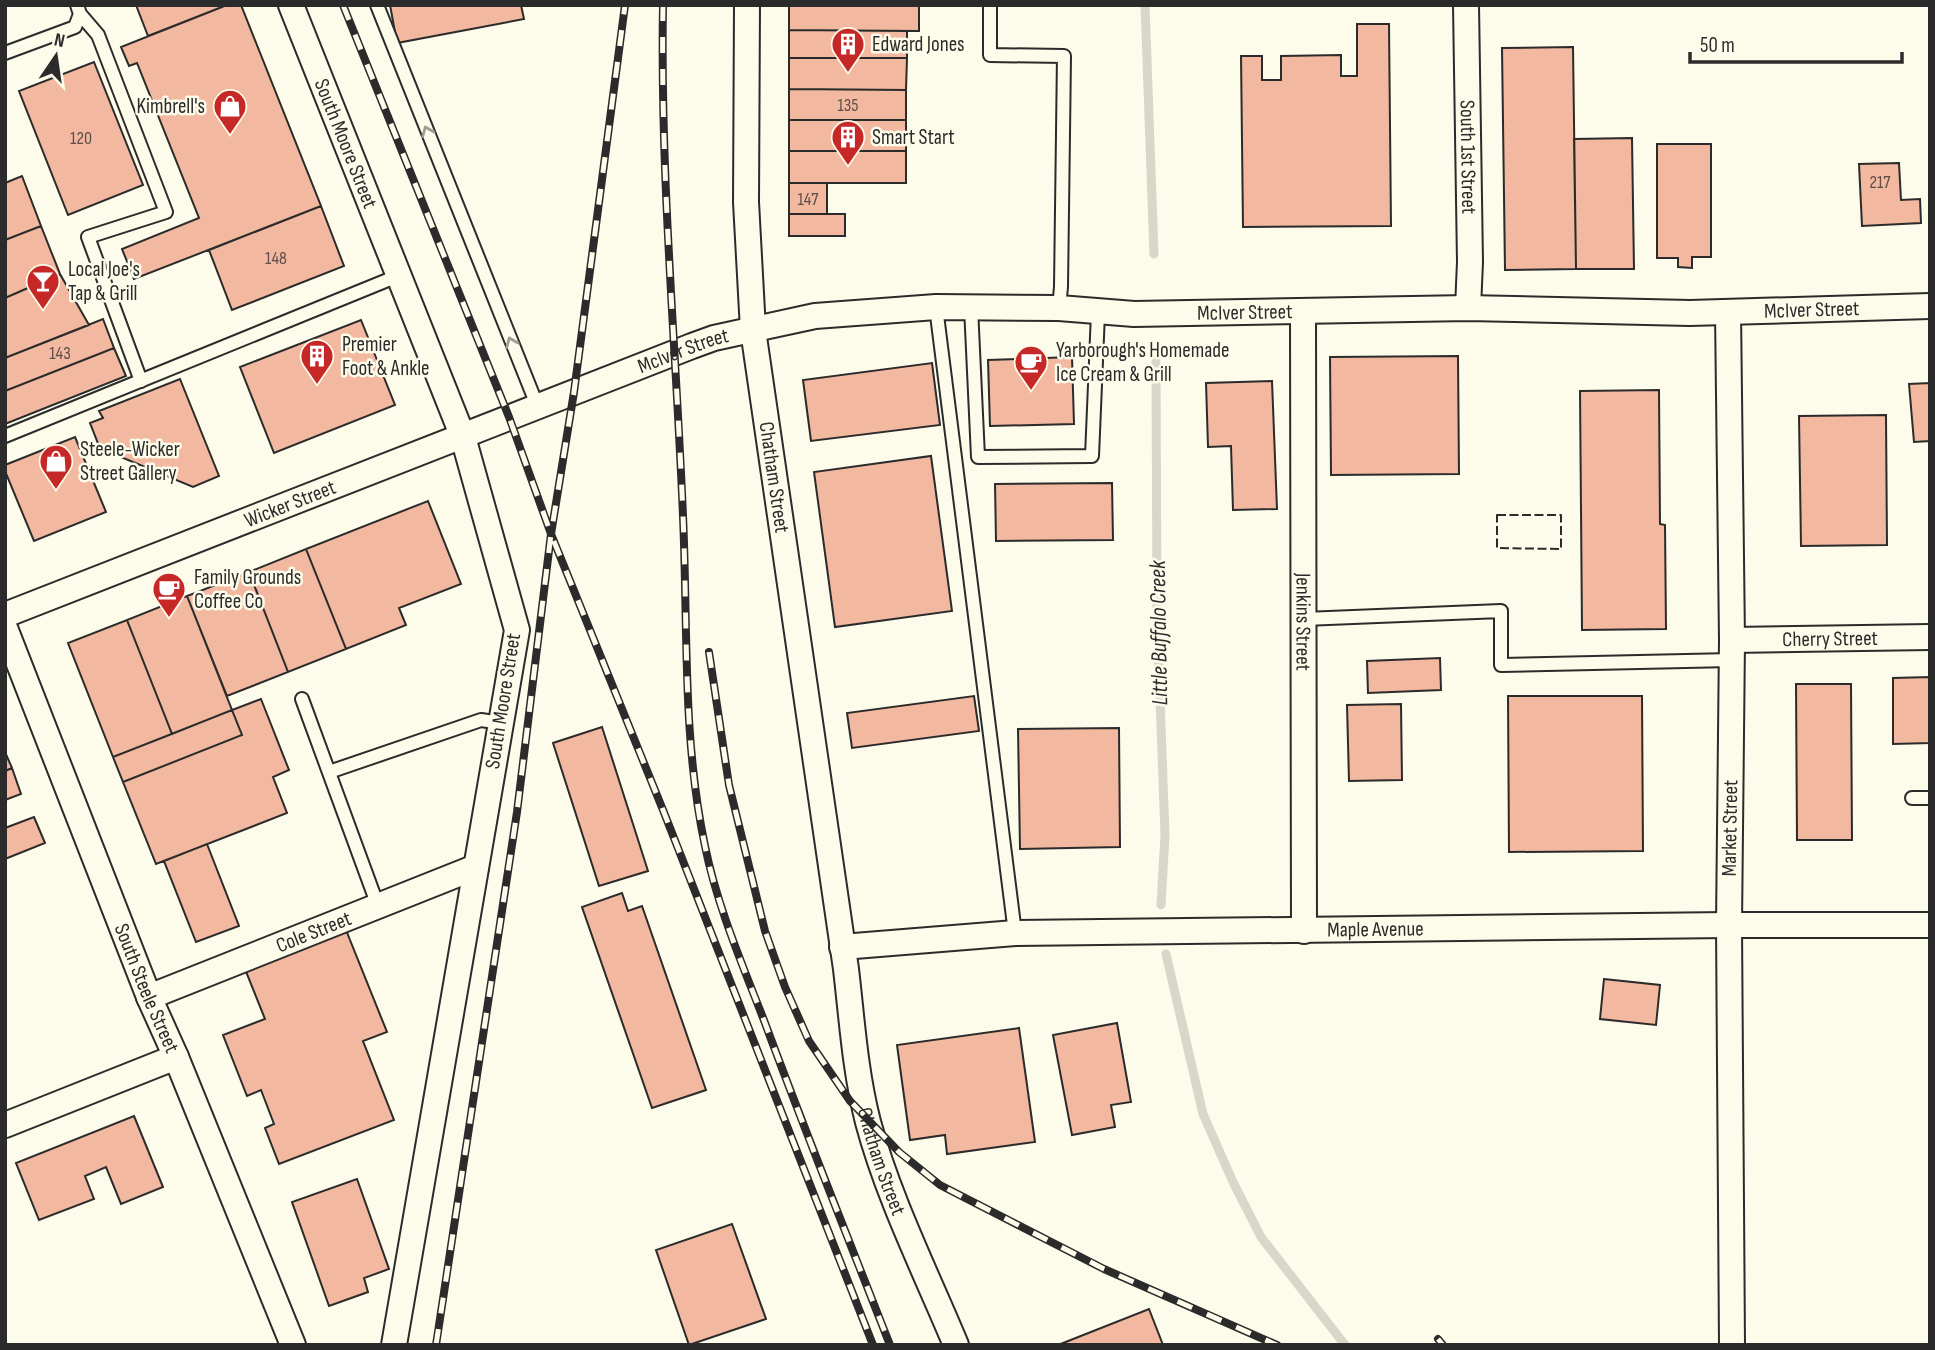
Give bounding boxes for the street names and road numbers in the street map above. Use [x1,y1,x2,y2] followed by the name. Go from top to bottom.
[309,75,383,212] street label: South Moore Street
[1455,100,1482,214] street label: South 1st Street
[1764,296,1860,323] street label: McIver Street
[1197,299,1293,325] street label: McIver Street
[634,323,731,379] street label: McIver Street
[754,420,795,534] street label: Chatham Street
[241,474,339,533] street label: Wicker Street
[1291,572,1316,671] street label: Jenkins Street
[1782,625,1878,652] street label: Cherry Street
[480,631,526,771] street label: South Moore Street
[1717,779,1743,877] street label: Market Street
[272,905,355,958] street label: Cole Street
[1327,916,1424,942] street label: Maple Avenue
[109,920,185,1057] street label: South Steele Street
[852,1105,911,1219] street label: Chatham Street

